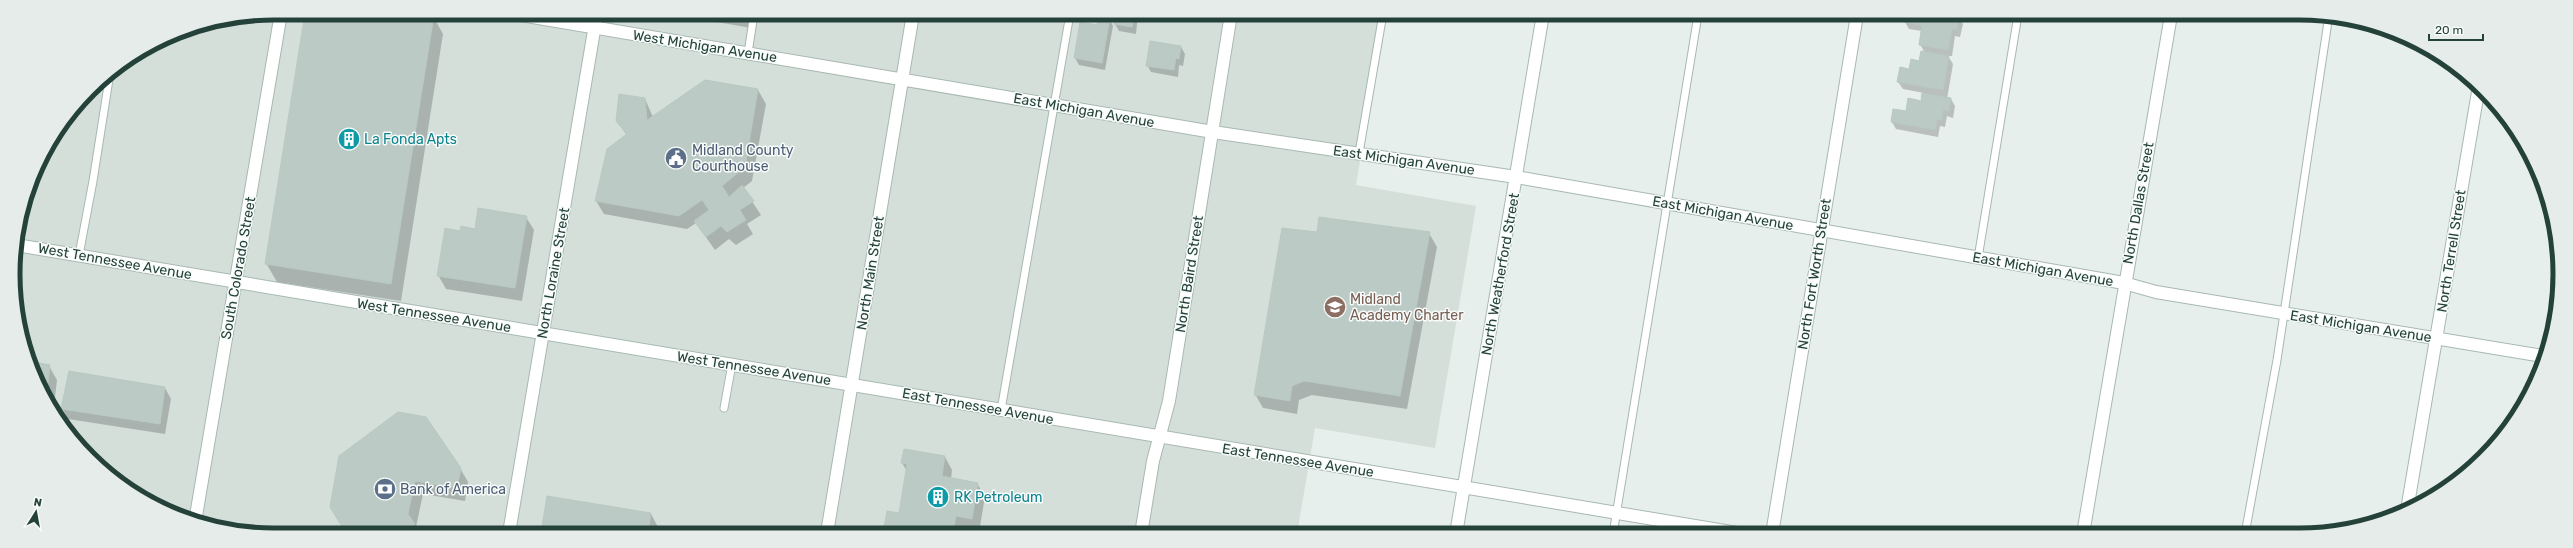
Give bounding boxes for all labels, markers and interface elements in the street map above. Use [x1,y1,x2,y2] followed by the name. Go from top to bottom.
[2429,16,2483,42] scale bar
[2435,23,2463,37] text: 20 m
[632,27,778,66] street label: West Michigan Avenue
[1012,90,1156,131] street label: East Michigan Avenue
[336,126,362,152] building icon: La Fonda Apts
[364,131,457,148] place label: La Fonda Apts
[2119,140,2158,265] street label: North Dallas Street
[692,142,794,175] place label: Midland County Courthouse
[1332,142,1476,179] street label: East Michigan Avenue
[663,145,689,171] public building icon: Midland County Courthouse
[2433,188,2470,314] street label: North Terrell Street
[1478,191,1523,357] street label: North Weatherford Street
[1651,193,1795,234] street label: East Michigan Avenue
[218,195,260,341] street label: South Colorado Street
[1794,197,1835,351] street label: North Fort Worth Street
[534,206,573,340] street label: North Loraine Street
[853,214,888,331] street label: North Main Street
[1172,214,1207,334] street label: North Baird Street
[37,240,193,283] street label: West Tennessee Avenue
[1971,249,2115,290] street label: East Michigan Avenue
[1350,291,1464,324] place label: Midland Academy Charter
[1322,294,1348,320] school or university icon: Midland Academy Charter
[356,295,512,336] street label: West Tennessee Avenue
[2289,307,2433,346] street label: East Michigan Avenue
[676,348,832,389] street label: West Tennessee Avenue
[901,385,1055,428] street label: East Tennessee Avenue
[1221,440,1375,481] street label: East Tennessee Avenue
[372,476,398,502] bank icon: Bank of America
[400,481,506,498] place label: Bank of America
[925,484,951,510] building icon: RK Petroleum
[954,489,1042,506] place label: RK Petroleum
[16,492,56,532] north arrow
[33,496,43,510] text: N

